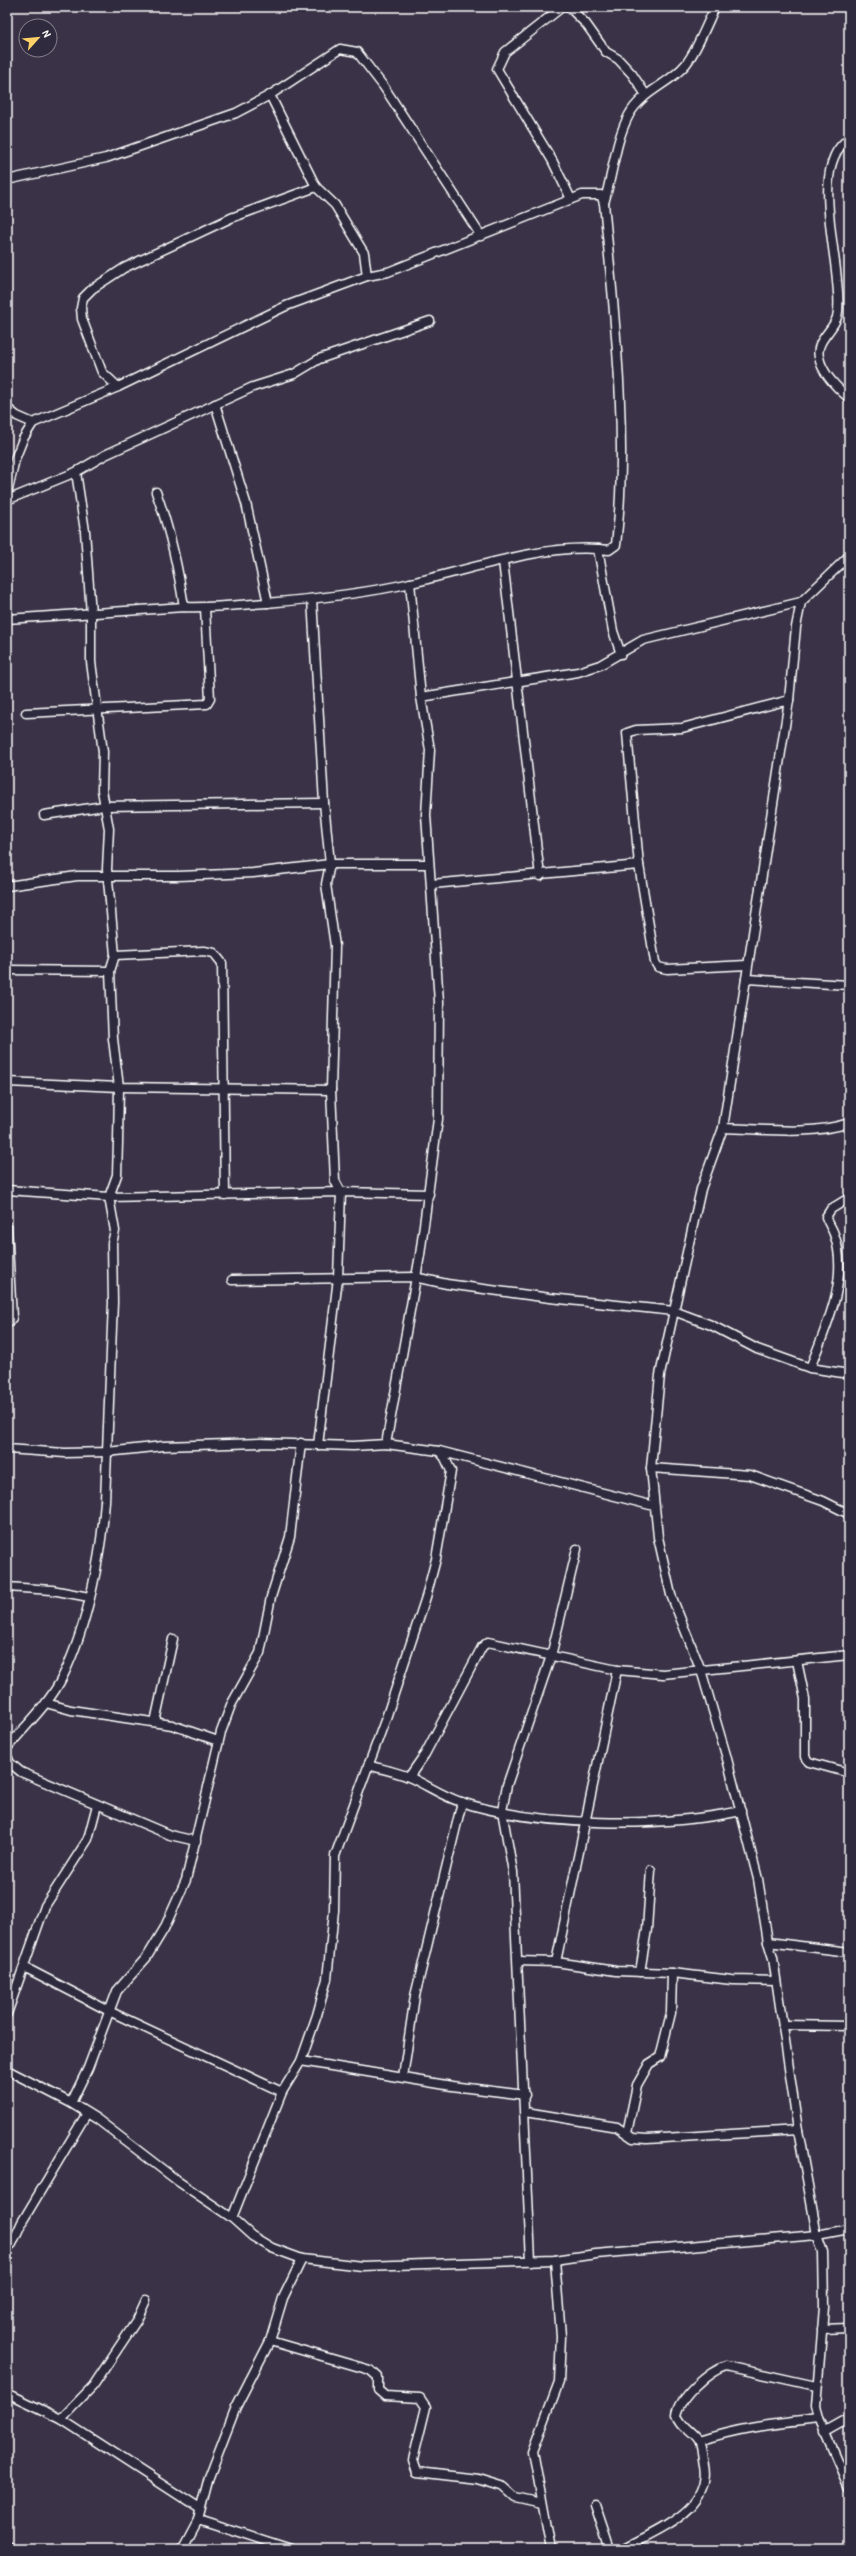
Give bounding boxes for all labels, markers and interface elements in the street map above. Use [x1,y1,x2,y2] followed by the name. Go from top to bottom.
[18,18,58,58] north arrow
[39,28,55,39] text: N

